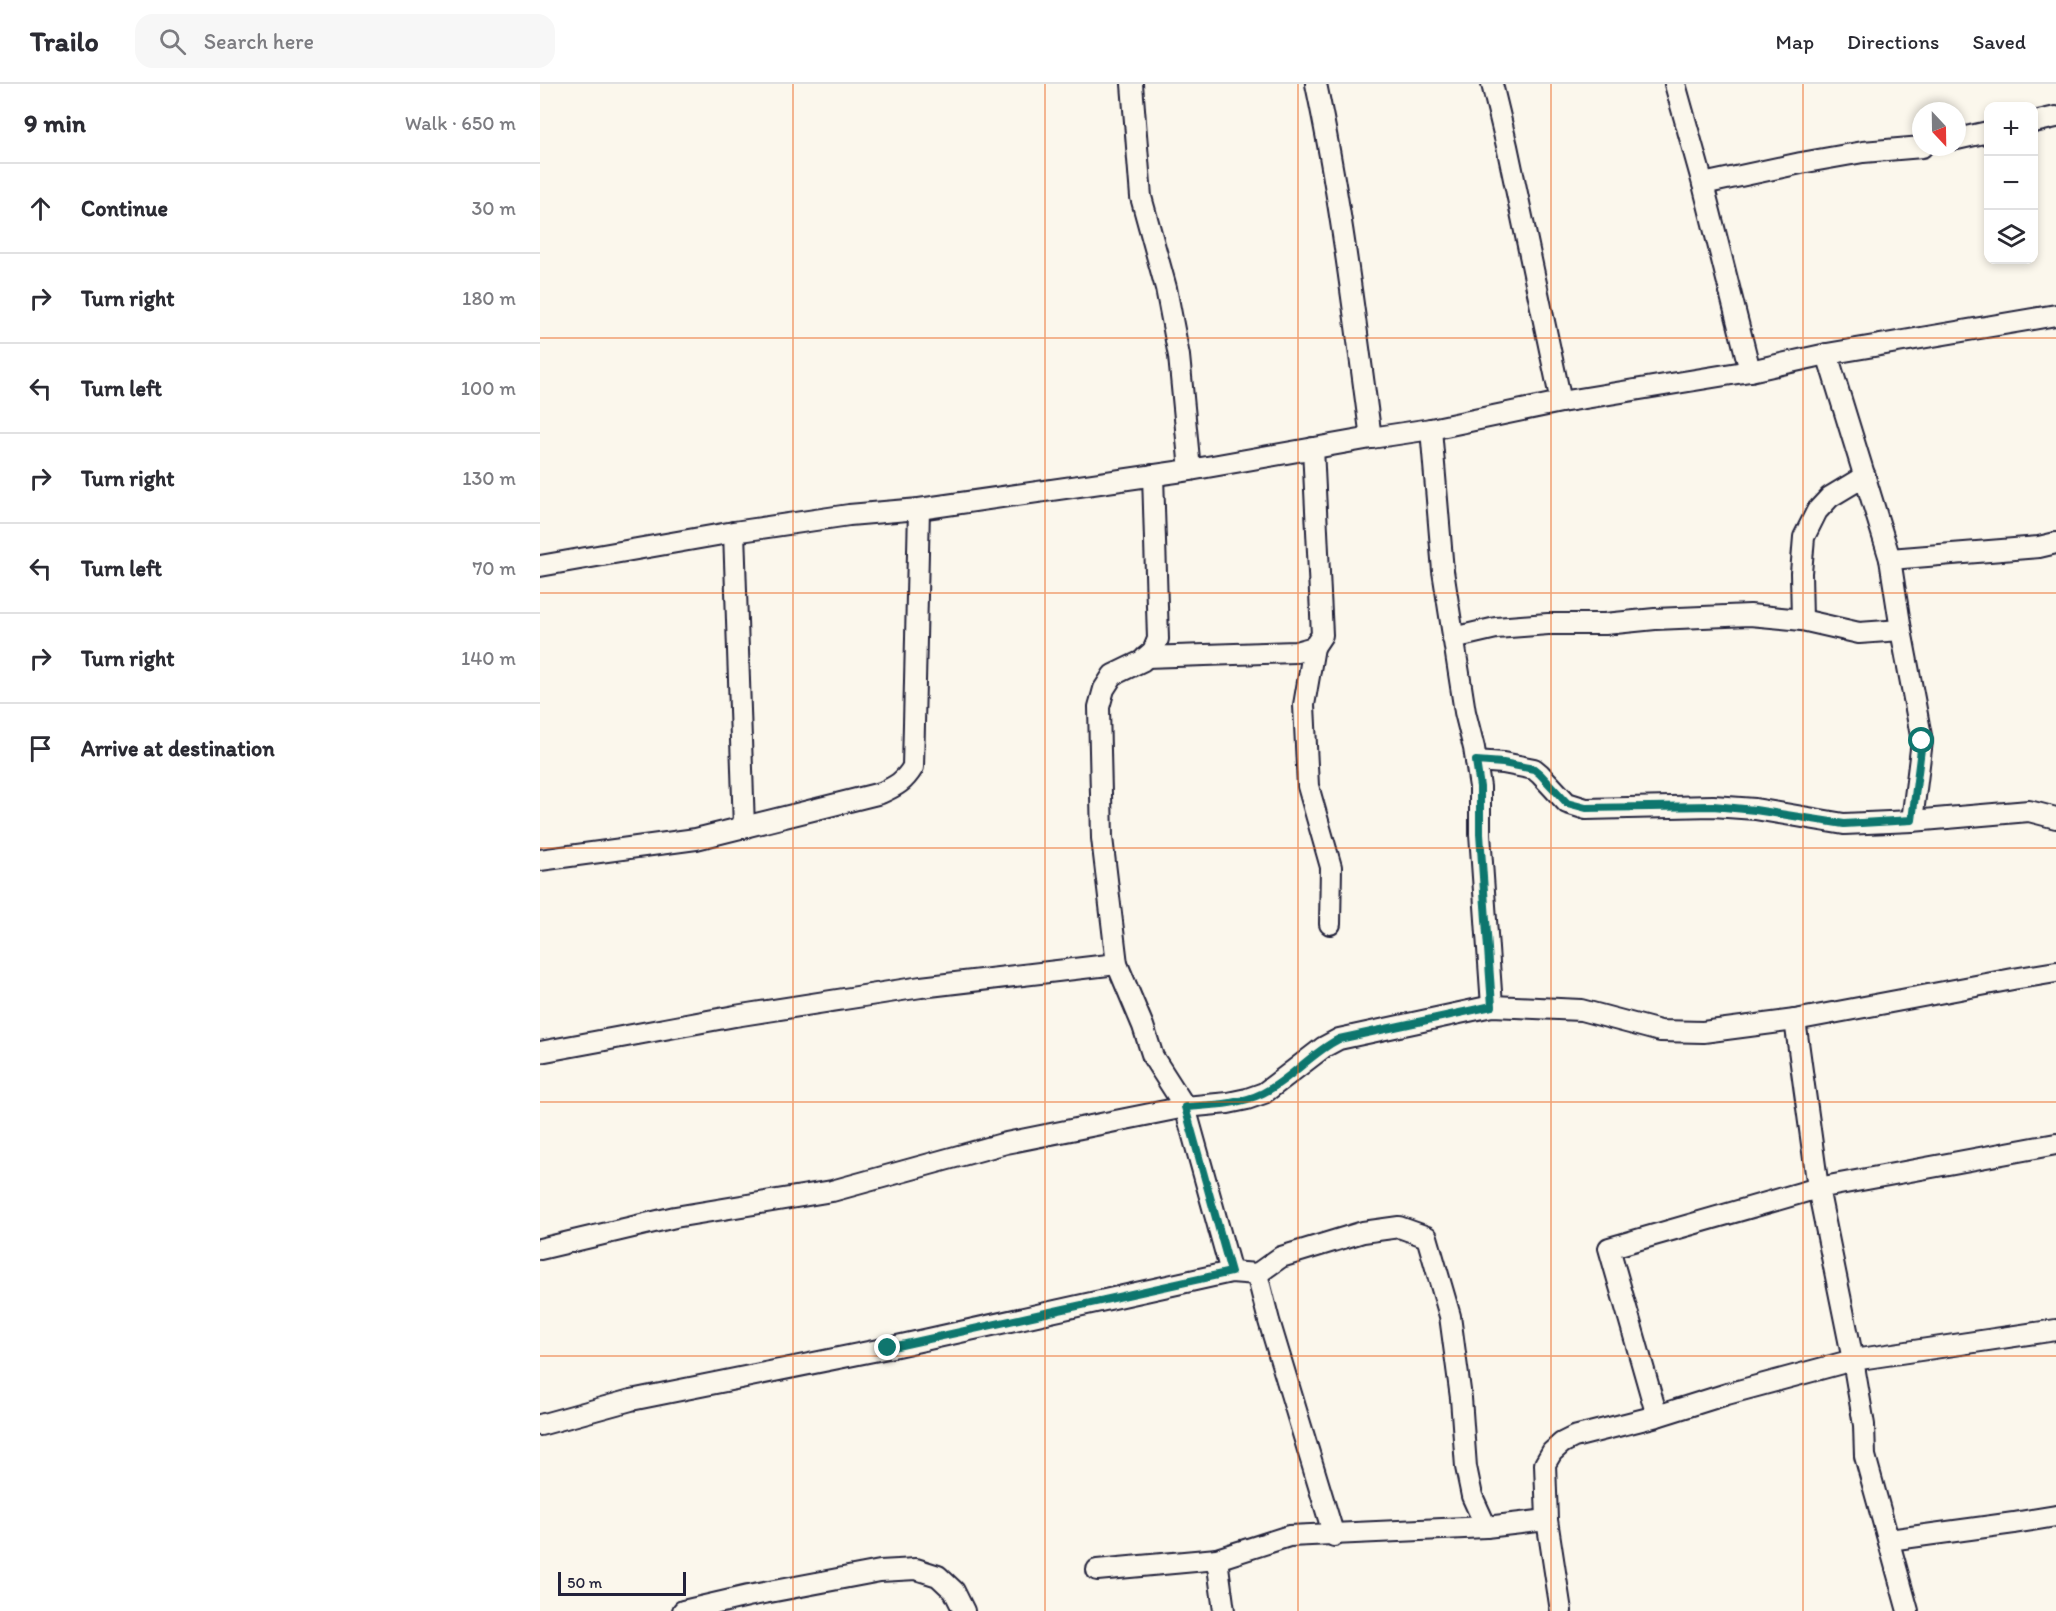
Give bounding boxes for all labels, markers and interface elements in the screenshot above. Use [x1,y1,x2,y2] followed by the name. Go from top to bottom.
[135,14,555,68] search box
[30,24,99,58] text: Trailo
[156,25,189,58] icon: search
[204,28,314,55] text: Search here
[1776,29,1814,54] text: Map
[1847,29,1939,54] text: Directions
[1972,29,2026,54] text: Saved
[1912,102,1966,156] north arrow
[1984,102,2038,264] map controls
[1984,102,2038,156] button: +
[24,107,86,139] text: 9 min
[405,111,516,135] text: Walk · 650 m
[1984,156,2038,210] button: −
[24,192,57,225] icon: ahead
[81,195,168,222] text: Continue
[471,196,516,220] text: 30 m
[1984,210,2038,264] button: layers
[24,282,57,315] icon: right
[81,285,175,312] text: Turn right
[462,286,516,310] text: 180 m
[24,372,57,405] icon: left
[81,375,162,402] text: Turn left
[461,376,516,400] text: 100 m
[24,462,57,495] icon: right
[81,465,175,492] text: Turn right
[462,466,516,490] text: 130 m
[24,552,57,585] icon: left
[81,555,162,582] text: Turn left
[472,556,516,580] text: 70 m
[24,642,57,675] icon: right
[81,645,175,672] text: Turn right
[461,646,516,670] text: 140 m
[1908,727,1934,753] route start
[24,732,57,765] icon: arrive
[81,735,275,762] text: Arrive at destination
[874,1334,900,1360] route end
[558,1569,686,1596] scale bar
[567,1573,602,1592] text: 50 m

